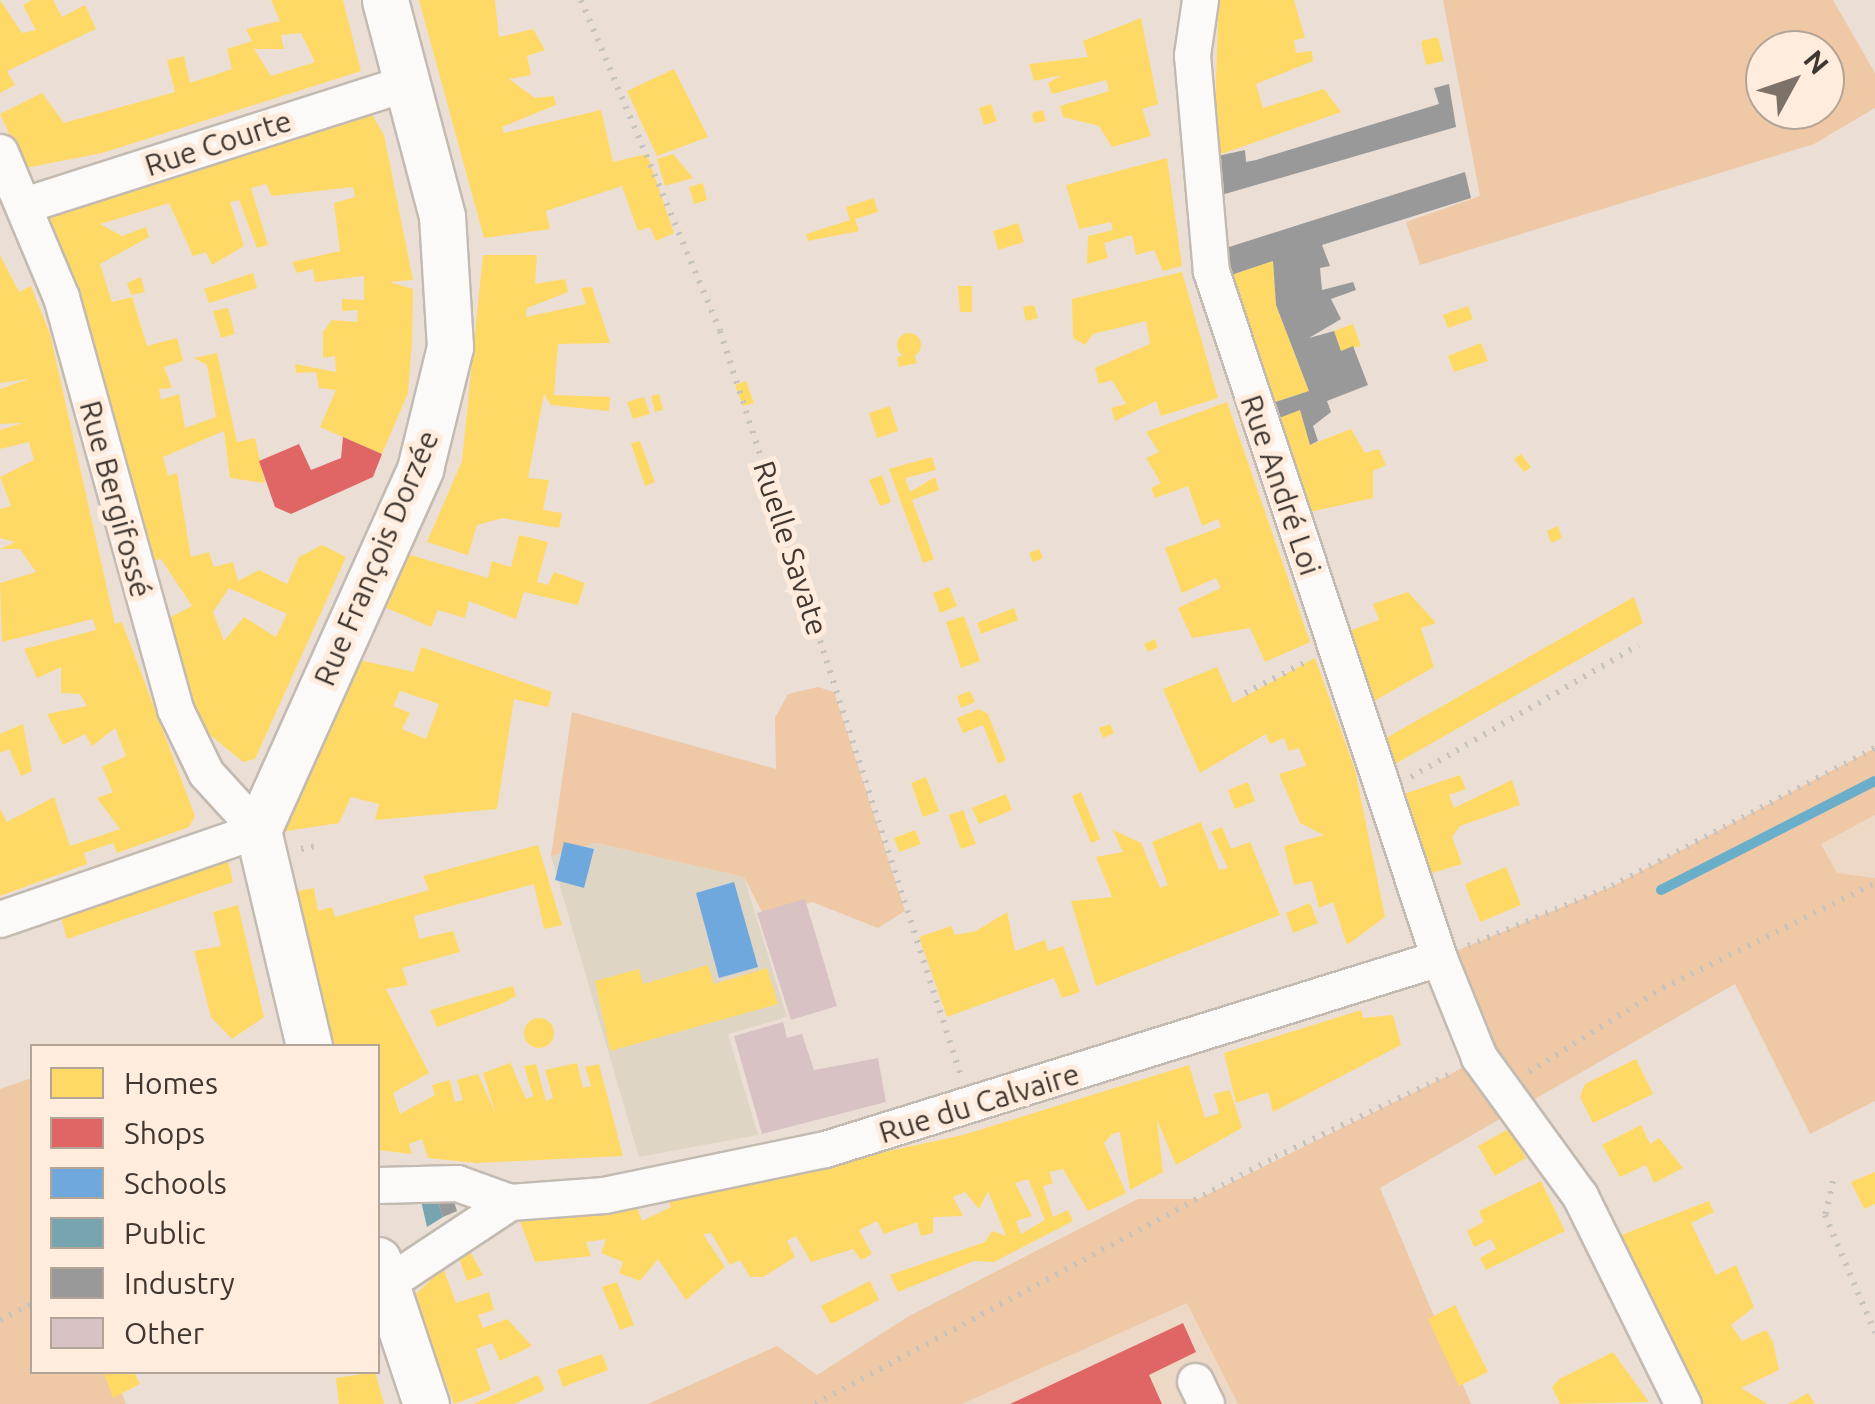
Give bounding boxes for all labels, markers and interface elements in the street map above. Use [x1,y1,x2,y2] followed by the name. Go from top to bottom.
[1745,30,1845,130] north arrow
[1798,44,1835,80] text: N
[140,102,296,184] street label: Rue Courte
[1233,390,1329,580] street label: Rue André Loi
[72,397,160,601] street label: Rue Bergifossé
[306,425,446,691] street label: Rue François Dorzée
[746,456,836,640] street label: Ruelle Savate
[30,1044,380,1374] legend
[874,1055,1084,1151] street label: Rue du Calvaire
[124,1066,218,1100] text: Homes
[124,1116,205,1150] text: Shops
[124,1166,227,1200] text: Schools
[124,1216,206,1250] text: Public
[124,1266,235,1300] text: Industry
[124,1316,204,1350] text: Other

